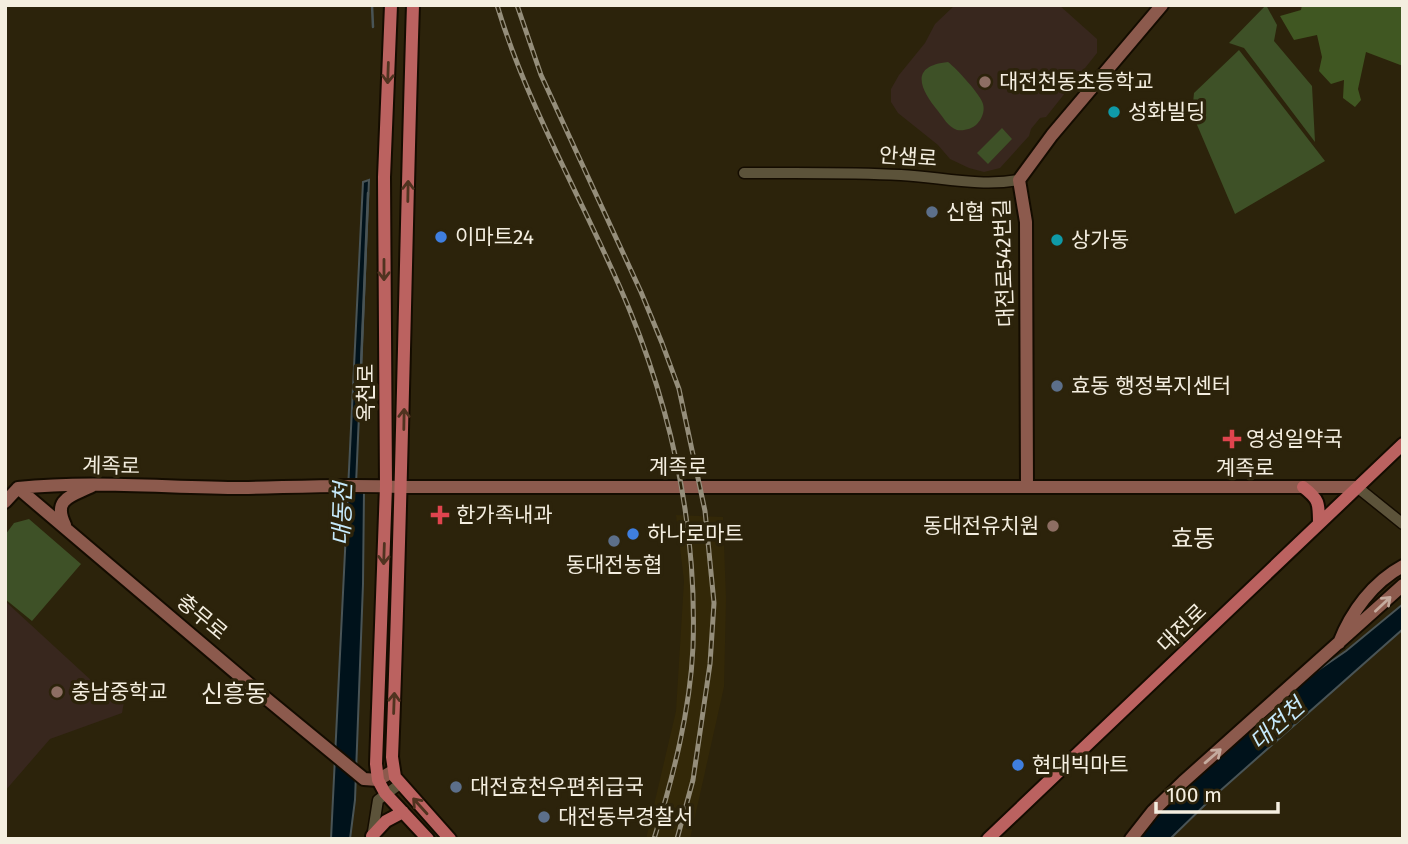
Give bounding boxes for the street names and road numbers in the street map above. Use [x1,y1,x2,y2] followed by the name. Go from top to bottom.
[878,142,938,172] street label: 안샘로
[989,198,1019,328] street label: 대전로542번길
[353,364,379,422] street label: 옥천로
[82,452,140,480] street label: 계족로
[649,454,707,480] street label: 계족로
[1216,455,1274,481] street label: 계족로
[171,588,233,646] street label: 충무로
[1152,599,1212,657] street label: 대전로

